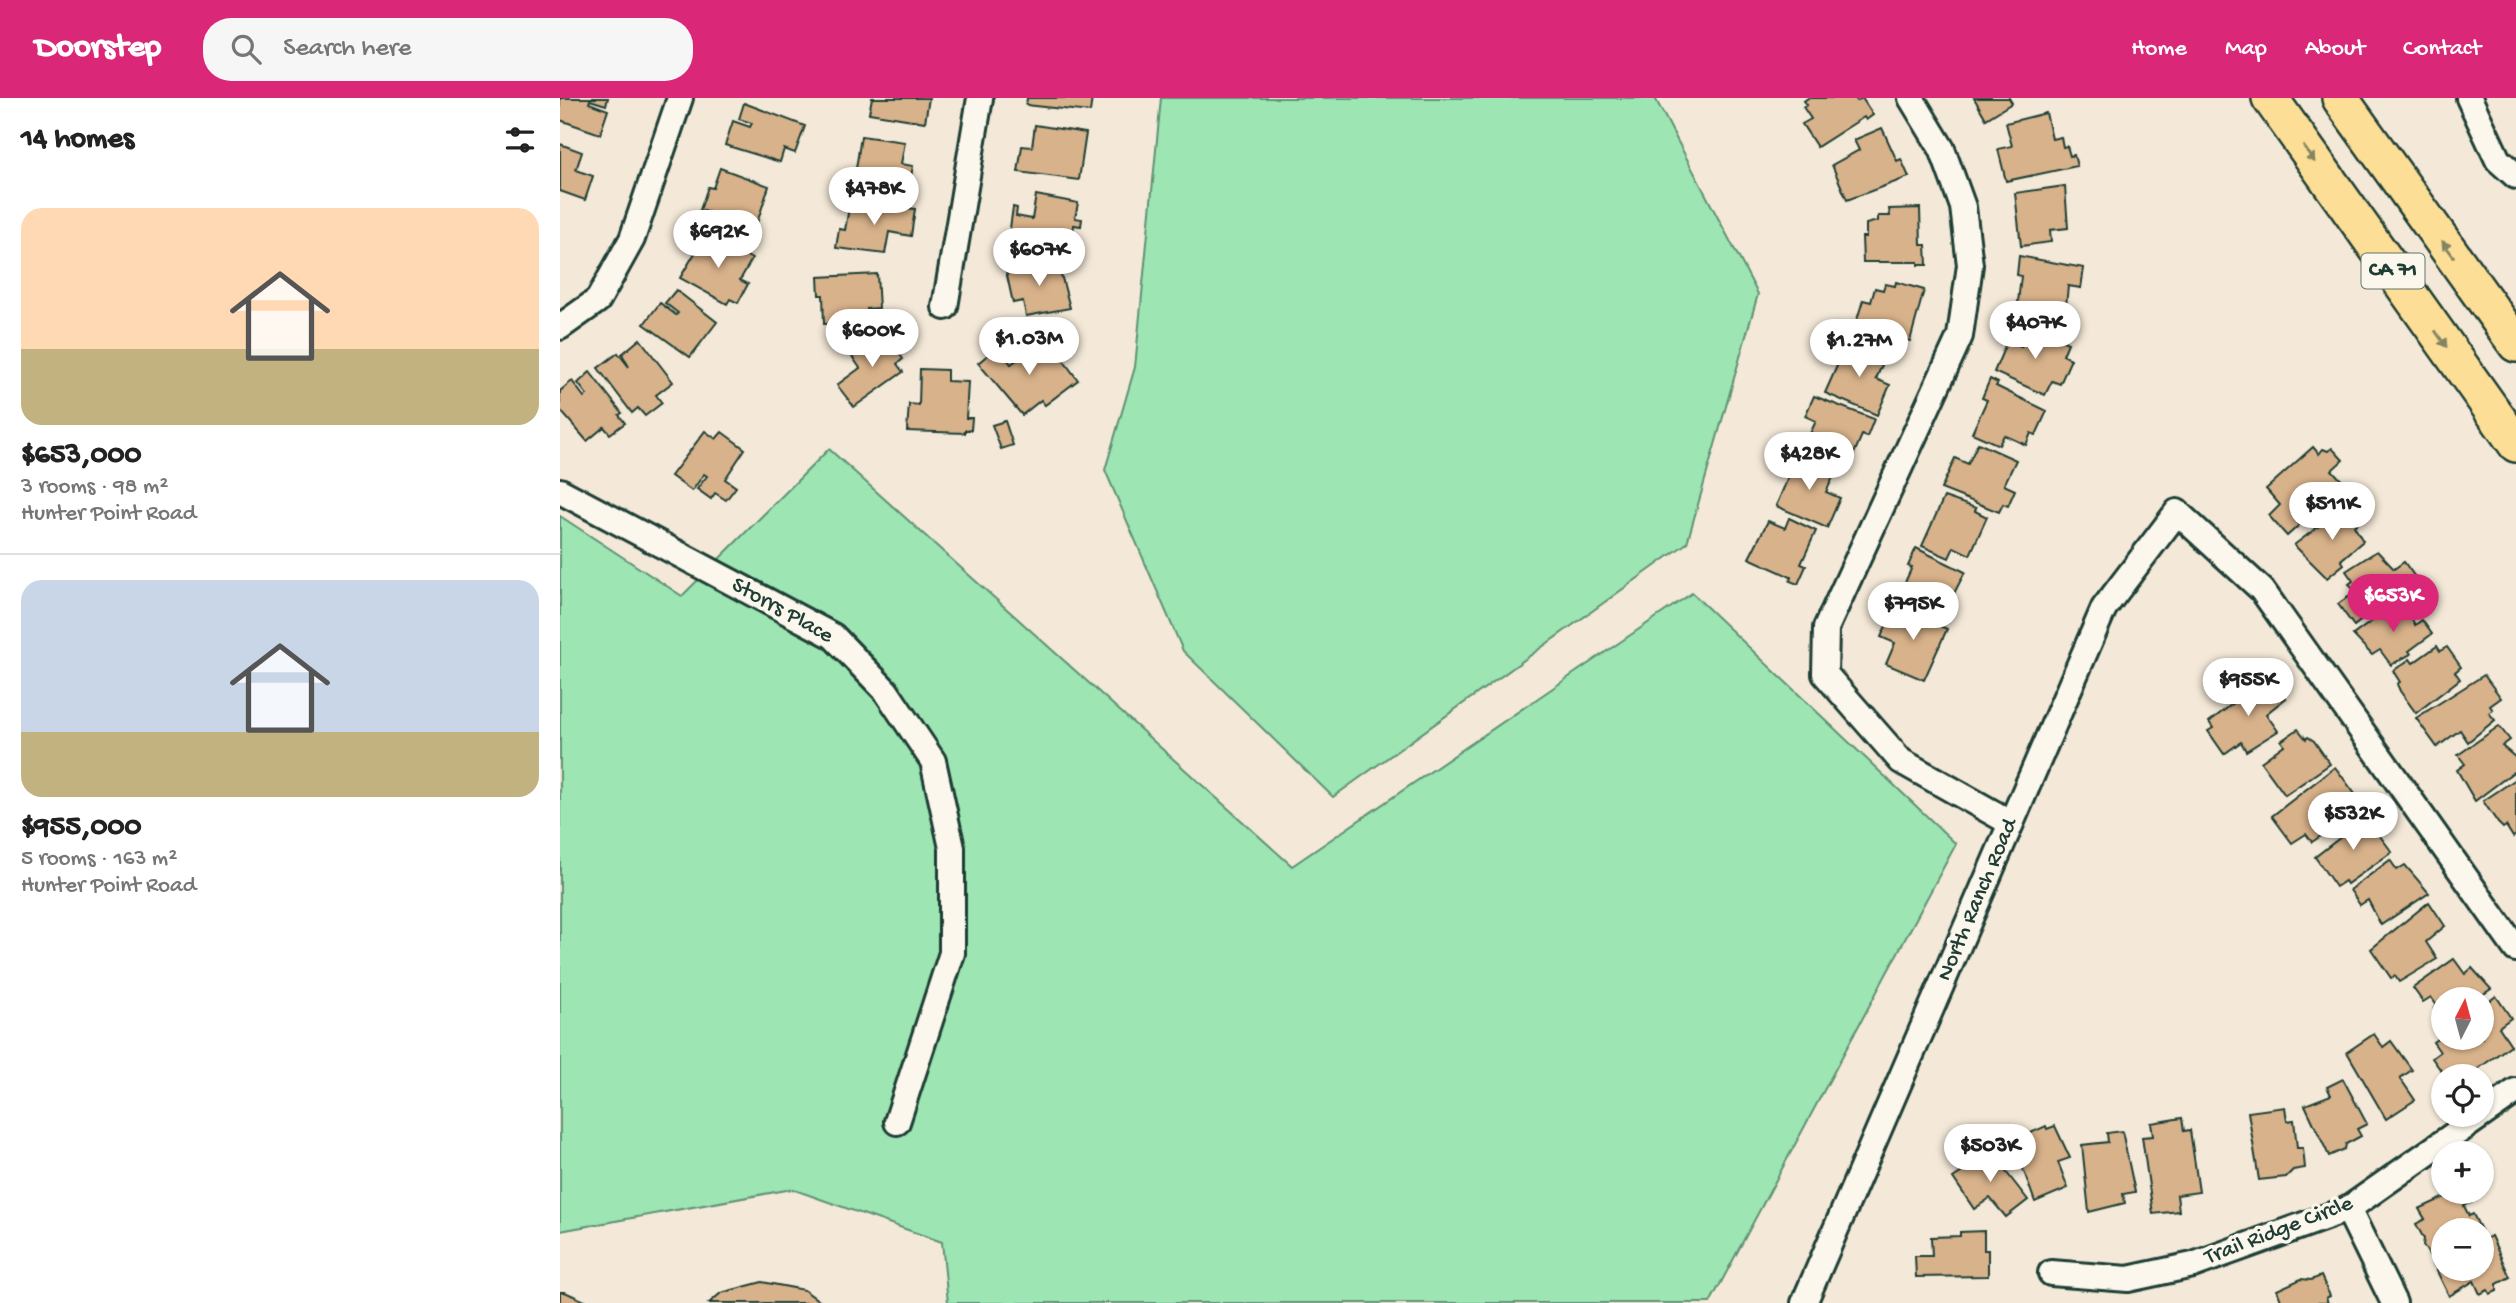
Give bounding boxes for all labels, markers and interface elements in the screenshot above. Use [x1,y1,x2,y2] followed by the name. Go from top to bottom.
[203,18,693,81] search box
[35,30,161,68] text: Doorstep
[227,30,265,68] icon: search
[283,34,411,65] text: Search here
[2131,35,2187,64] text: Home
[2225,35,2267,64] text: Map
[2305,35,2365,64] text: About
[2403,35,2481,64] text: Contact
[501,121,539,159] icon: filters
[21,123,134,158] text: 14 homes
[2302,145,2316,163] one-way arrow
[825,167,923,227] pin: $478K
[845,176,903,203] text: $478K
[669,211,767,270] pin: $692K
[689,219,747,246] text: $692K
[990,228,1088,288] pin: $607K
[1009,237,1069,264] text: $607K
[2441,240,2455,258] one-way arrow
[217,253,343,379] icon: home
[2361,254,2424,288] road number: CA 71
[1986,302,2084,361] pin: $407K
[823,310,921,369] pin: $600K
[2006,310,2064,337] text: $407K
[972,317,1086,377] pin: $1.03M
[842,318,902,345] text: $600K
[1802,320,1916,379] pin: $1.27M
[995,326,1063,353] text: $1.03M
[1826,328,1892,355] text: $1.27M
[2434,330,2448,348] one-way arrow
[1760,432,1858,492] pin: $428K
[21,439,142,474] text: $653,000
[1780,441,1838,468] text: $428K
[21,474,168,501] text: 3 rooms · 98 m²
[2283,482,2381,542] pin: $511K
[2305,491,2359,518] text: $511K
[21,501,196,528] text: Hunter Point Road
[726,572,839,651] street label: Storrs Place
[2344,574,2442,634] pin: $653K
[1864,582,1962,642] pin: $795K
[2364,583,2422,610] text: $653K
[1884,591,1942,618] text: $795K
[217,625,343,751] icon: home
[2199,658,2297,718] pin: $955K
[2219,667,2277,694] text: $955K
[2304,792,2402,852] pin: $532K
[2324,801,2382,828] text: $532K
[21,811,142,846] text: $955,000
[1932,813,2025,985] street label: North Ranch Road
[21,846,177,873] text: 5 rooms · 163 m²
[21,873,196,900] text: Hunter Point Road
[2431,987,2494,1050] north arrow
[2431,987,2494,1281] map controls
[2431,1064,2494,1127] button: locate
[1941,1124,2039,1184] pin: $503K
[1960,1133,2020,1160] text: $503K
[2431,1141,2494,1204] button: +
[2199,1190,2358,1272] street label: Trail Ridge Circle
[2431,1218,2494,1281] button: −

